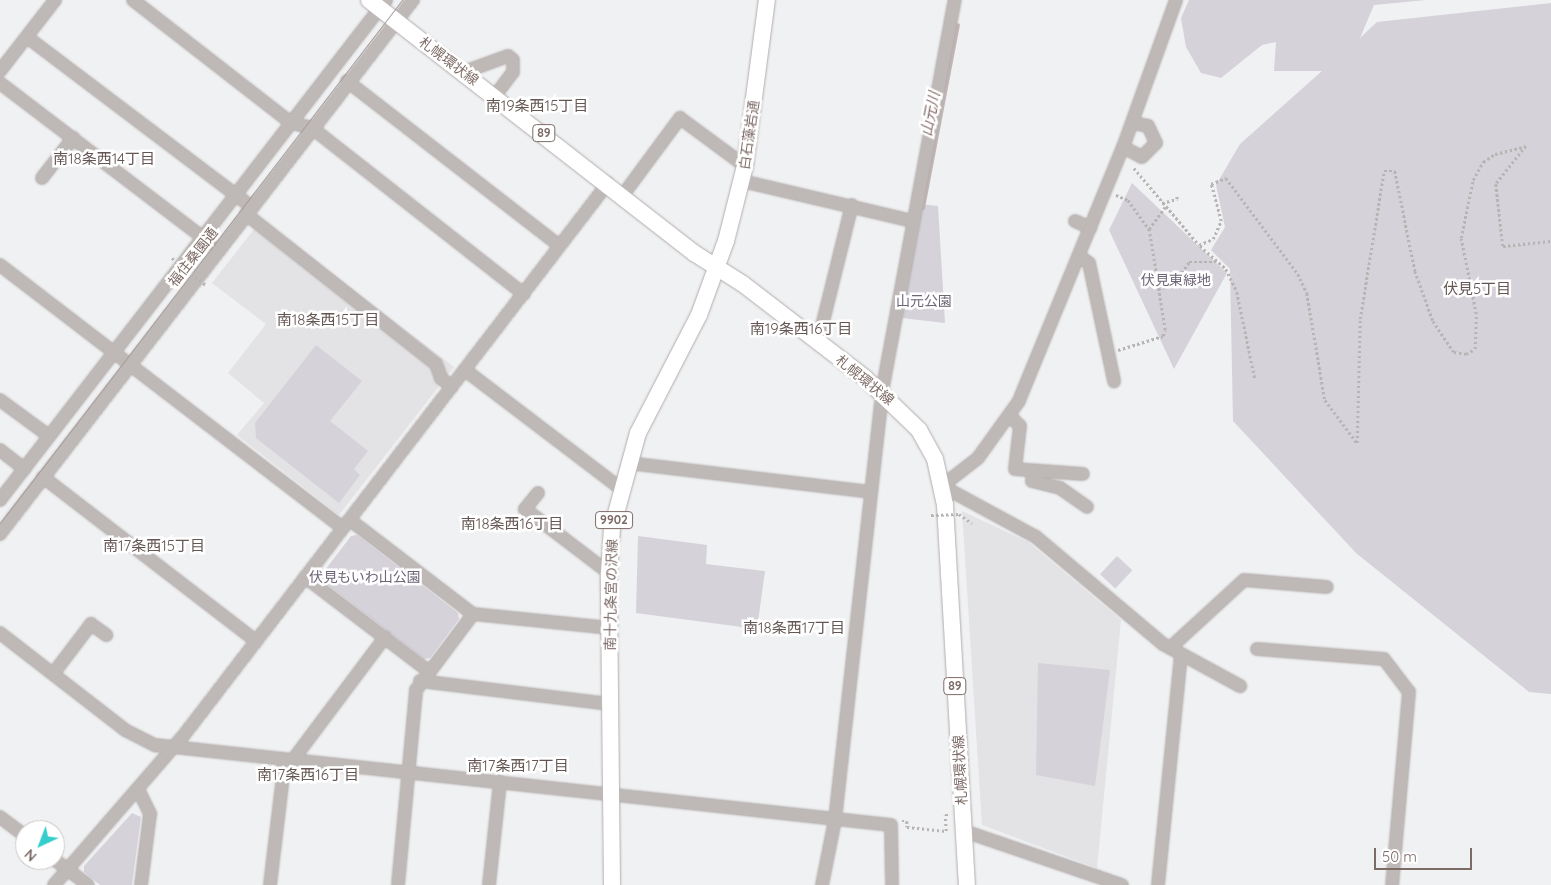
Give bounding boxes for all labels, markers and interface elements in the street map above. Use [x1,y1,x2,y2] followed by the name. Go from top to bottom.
[416,33,482,89] street label: 札幌環状線
[917,90,943,138] water label: 山元川
[486,97,588,115] district label: 南19条西15丁目
[736,99,762,171] street label: 白石藻岩通
[532,124,556,142] road number: 89
[53,150,155,168] district label: 南18条西14丁目
[165,224,221,290] street label: 福住桑園通
[1141,272,1211,288] park label: 伏見東緑地
[1443,280,1511,298] district label: 伏見5丁目
[896,293,952,309] park label: 山元公園
[277,311,379,329] district label: 南18条西15丁目
[750,320,852,338] district label: 南19条西16丁目
[833,351,897,409] street label: 札幌環状線
[594,510,634,530] road number: 9902
[461,515,563,533] district label: 南18条西16丁目
[103,537,205,555] district label: 南17条西15丁目
[602,539,620,651] street label: 南十九条宮の沢線
[309,569,421,585] park label: 伏見もいわ山公園
[743,619,845,637] district label: 南18条西17丁目
[942,676,968,696] road number: 89
[950,735,970,805] street label: 札幌環状線
[467,757,569,775] district label: 南17条西17丁目
[257,766,359,784] district label: 南17条西16丁目
[15,820,65,870] north arrow
[1376,838,1474,870] scale bar
[21,845,40,865] text: N
[1382,847,1417,866] text: 50 m

